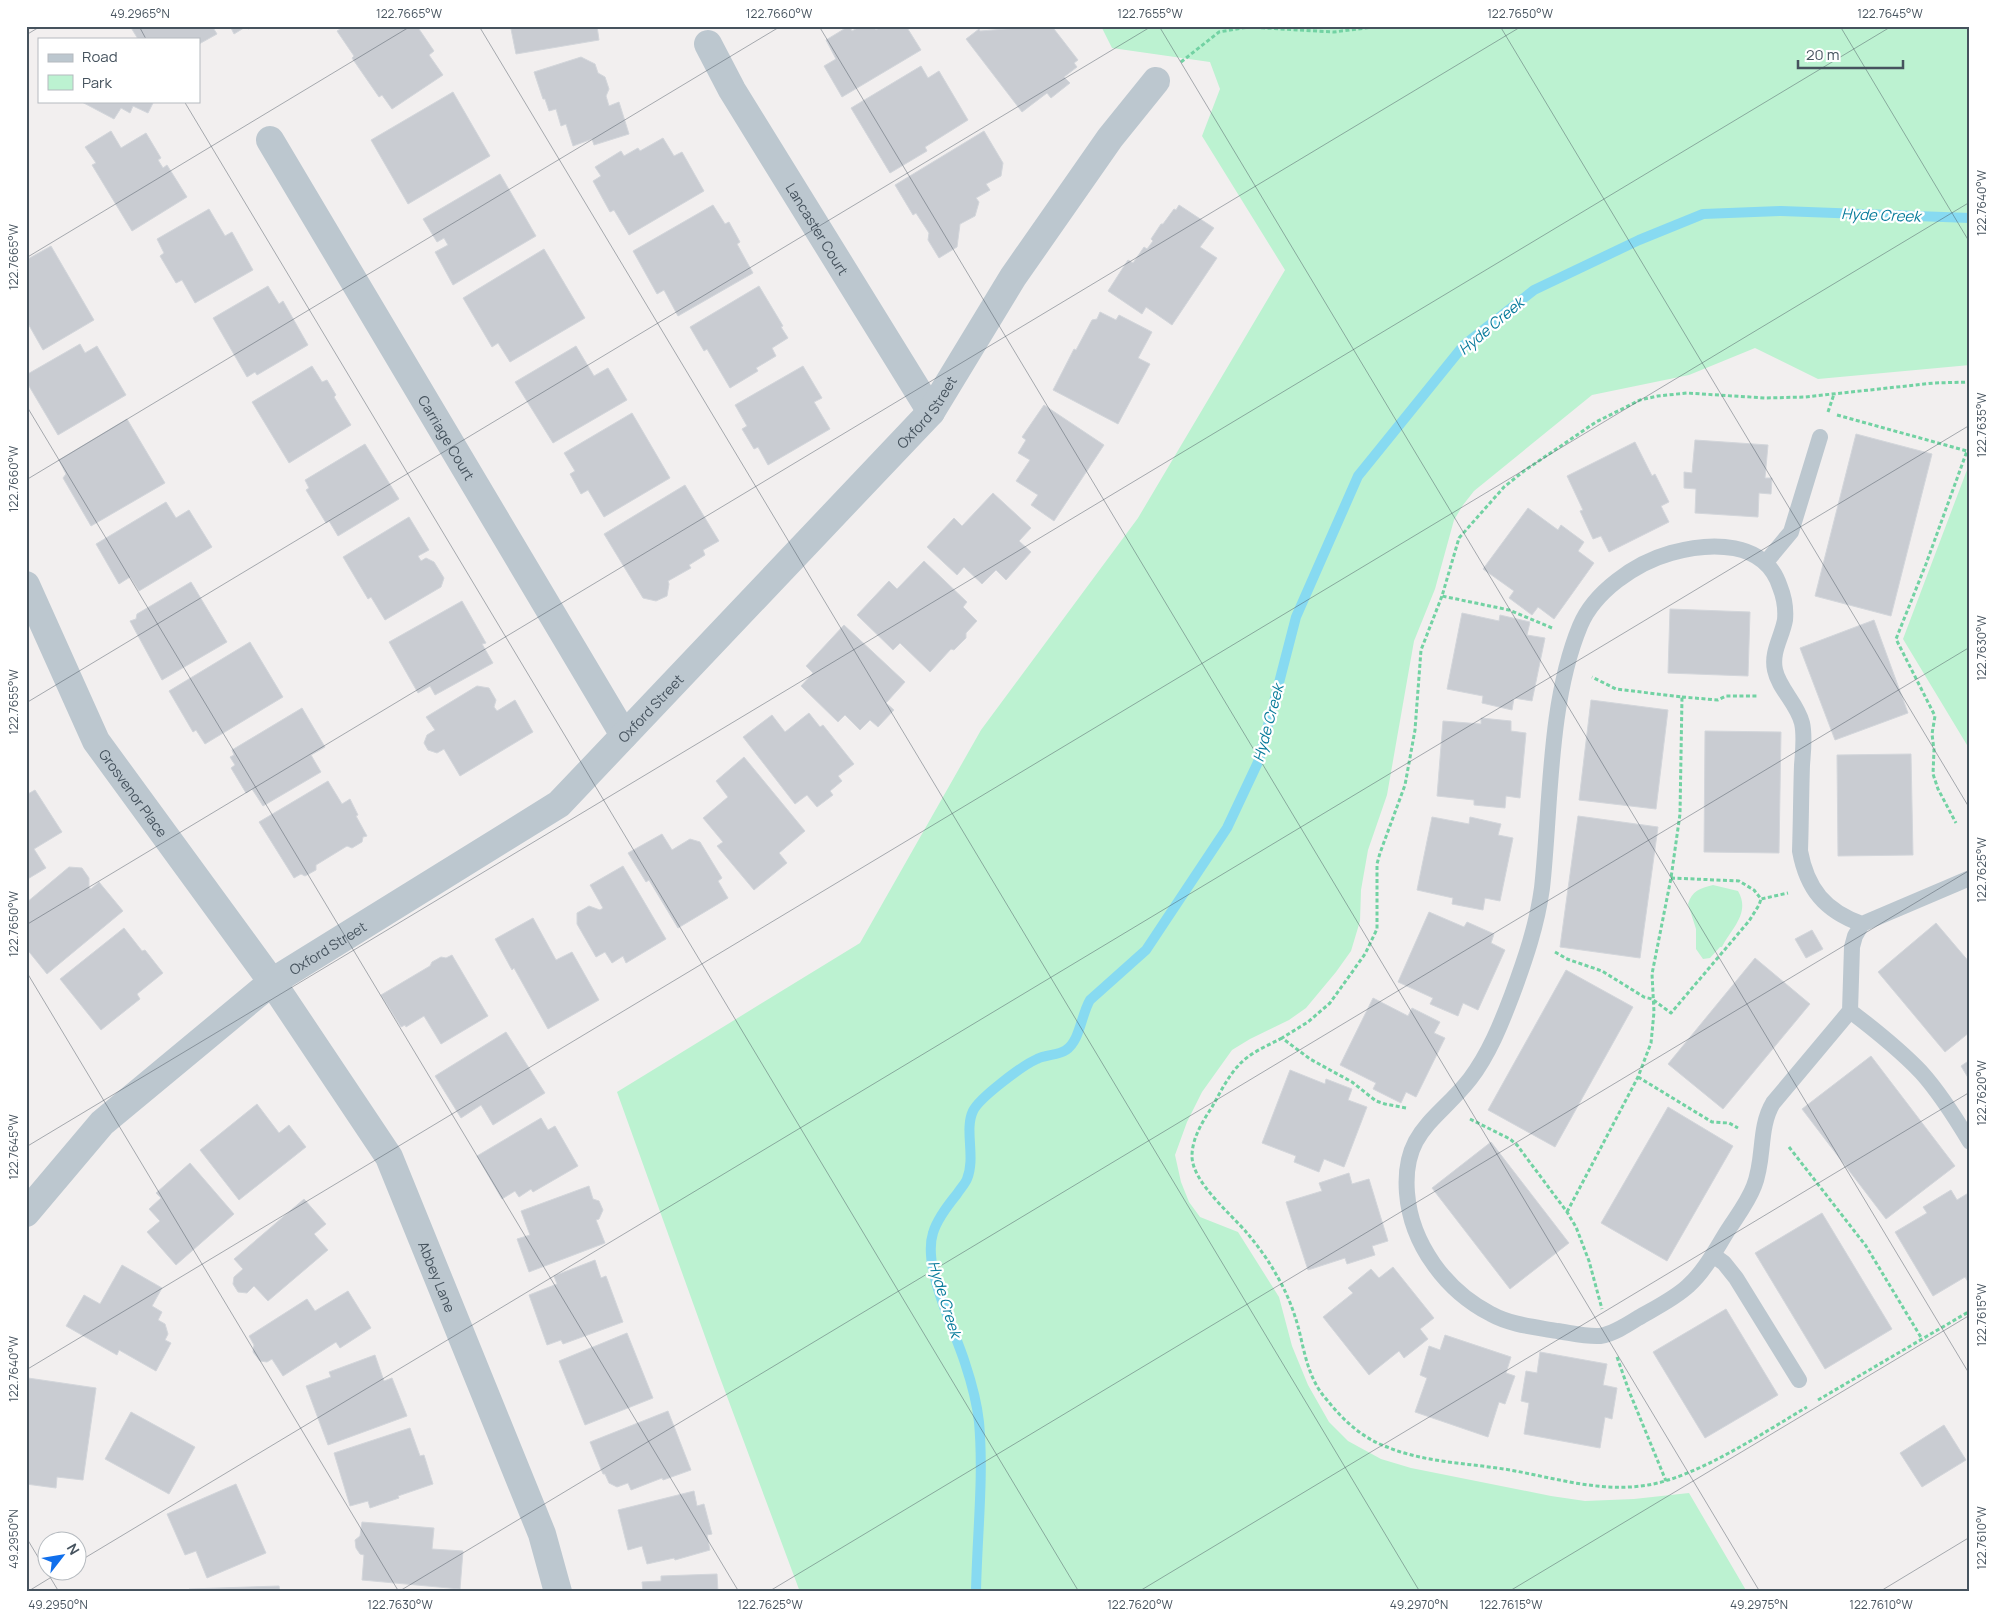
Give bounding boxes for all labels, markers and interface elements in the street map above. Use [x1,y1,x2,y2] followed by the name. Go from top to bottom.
[110,5,170,22] text: 49.2965°N
[376,5,443,22] text: 122.7665°W
[746,5,813,22] text: 122.7660°W
[1117,5,1183,22] text: 122.7655°W
[1487,5,1554,22] text: 122.7650°W
[1857,5,1924,22] text: 122.7645°W
[38,38,200,102] legend
[1798,38,1904,70] scale bar
[1806,44,1839,65] text: 20 m
[82,46,118,67] text: Road
[82,72,112,93] text: Park
[1973,169,1990,236] text: 122.7640°W
[782,179,854,279] street label: Lancaster Court
[1841,203,1924,227] water label: Hyde Creek
[5,223,22,290] text: 122.7665°W
[1454,291,1530,360] water label: Hyde Creek
[892,372,961,452] street label: Oxford Street
[414,391,480,484] street label: Carriage Court
[1973,392,1990,458] text: 122.7635°W
[5,445,22,512] text: 122.7660°W
[1973,615,1990,681] text: 122.7630°W
[5,669,22,735] text: 122.7655°W
[613,669,688,746] street label: Oxford Street
[1248,679,1289,764] water label: Hyde Creek
[95,745,172,841] street label: Grosvenor Place
[1973,837,1990,903] text: 122.7625°W
[5,890,22,957] text: 122.7650°W
[285,916,370,979] street label: Oxford Street
[1973,1059,1990,1126] text: 122.7620°W
[5,1113,22,1180] text: 122.7645°W
[415,1238,460,1315] street label: Abbey Lane
[923,1258,967,1343] water label: Hyde Creek
[1973,1283,1990,1346] text: 122.7615°W
[5,1335,22,1402] text: 122.7640°W
[1973,1506,1990,1570] text: 122.7610°W
[5,1509,22,1569] text: 49.2950°N
[38,1530,88,1580] north arrow
[63,1540,84,1558] text: N
[28,1596,88,1613] text: 49.2950°N
[367,1596,433,1613] text: 122.7630°W
[737,1596,803,1613] text: 122.7625°W
[1107,1596,1174,1613] text: 122.7620°W
[1390,1596,1448,1613] text: 49.2970°N
[1480,1596,1543,1613] text: 122.7615°W
[1730,1596,1788,1613] text: 49.2975°N
[1849,1596,1913,1613] text: 122.7610°W

